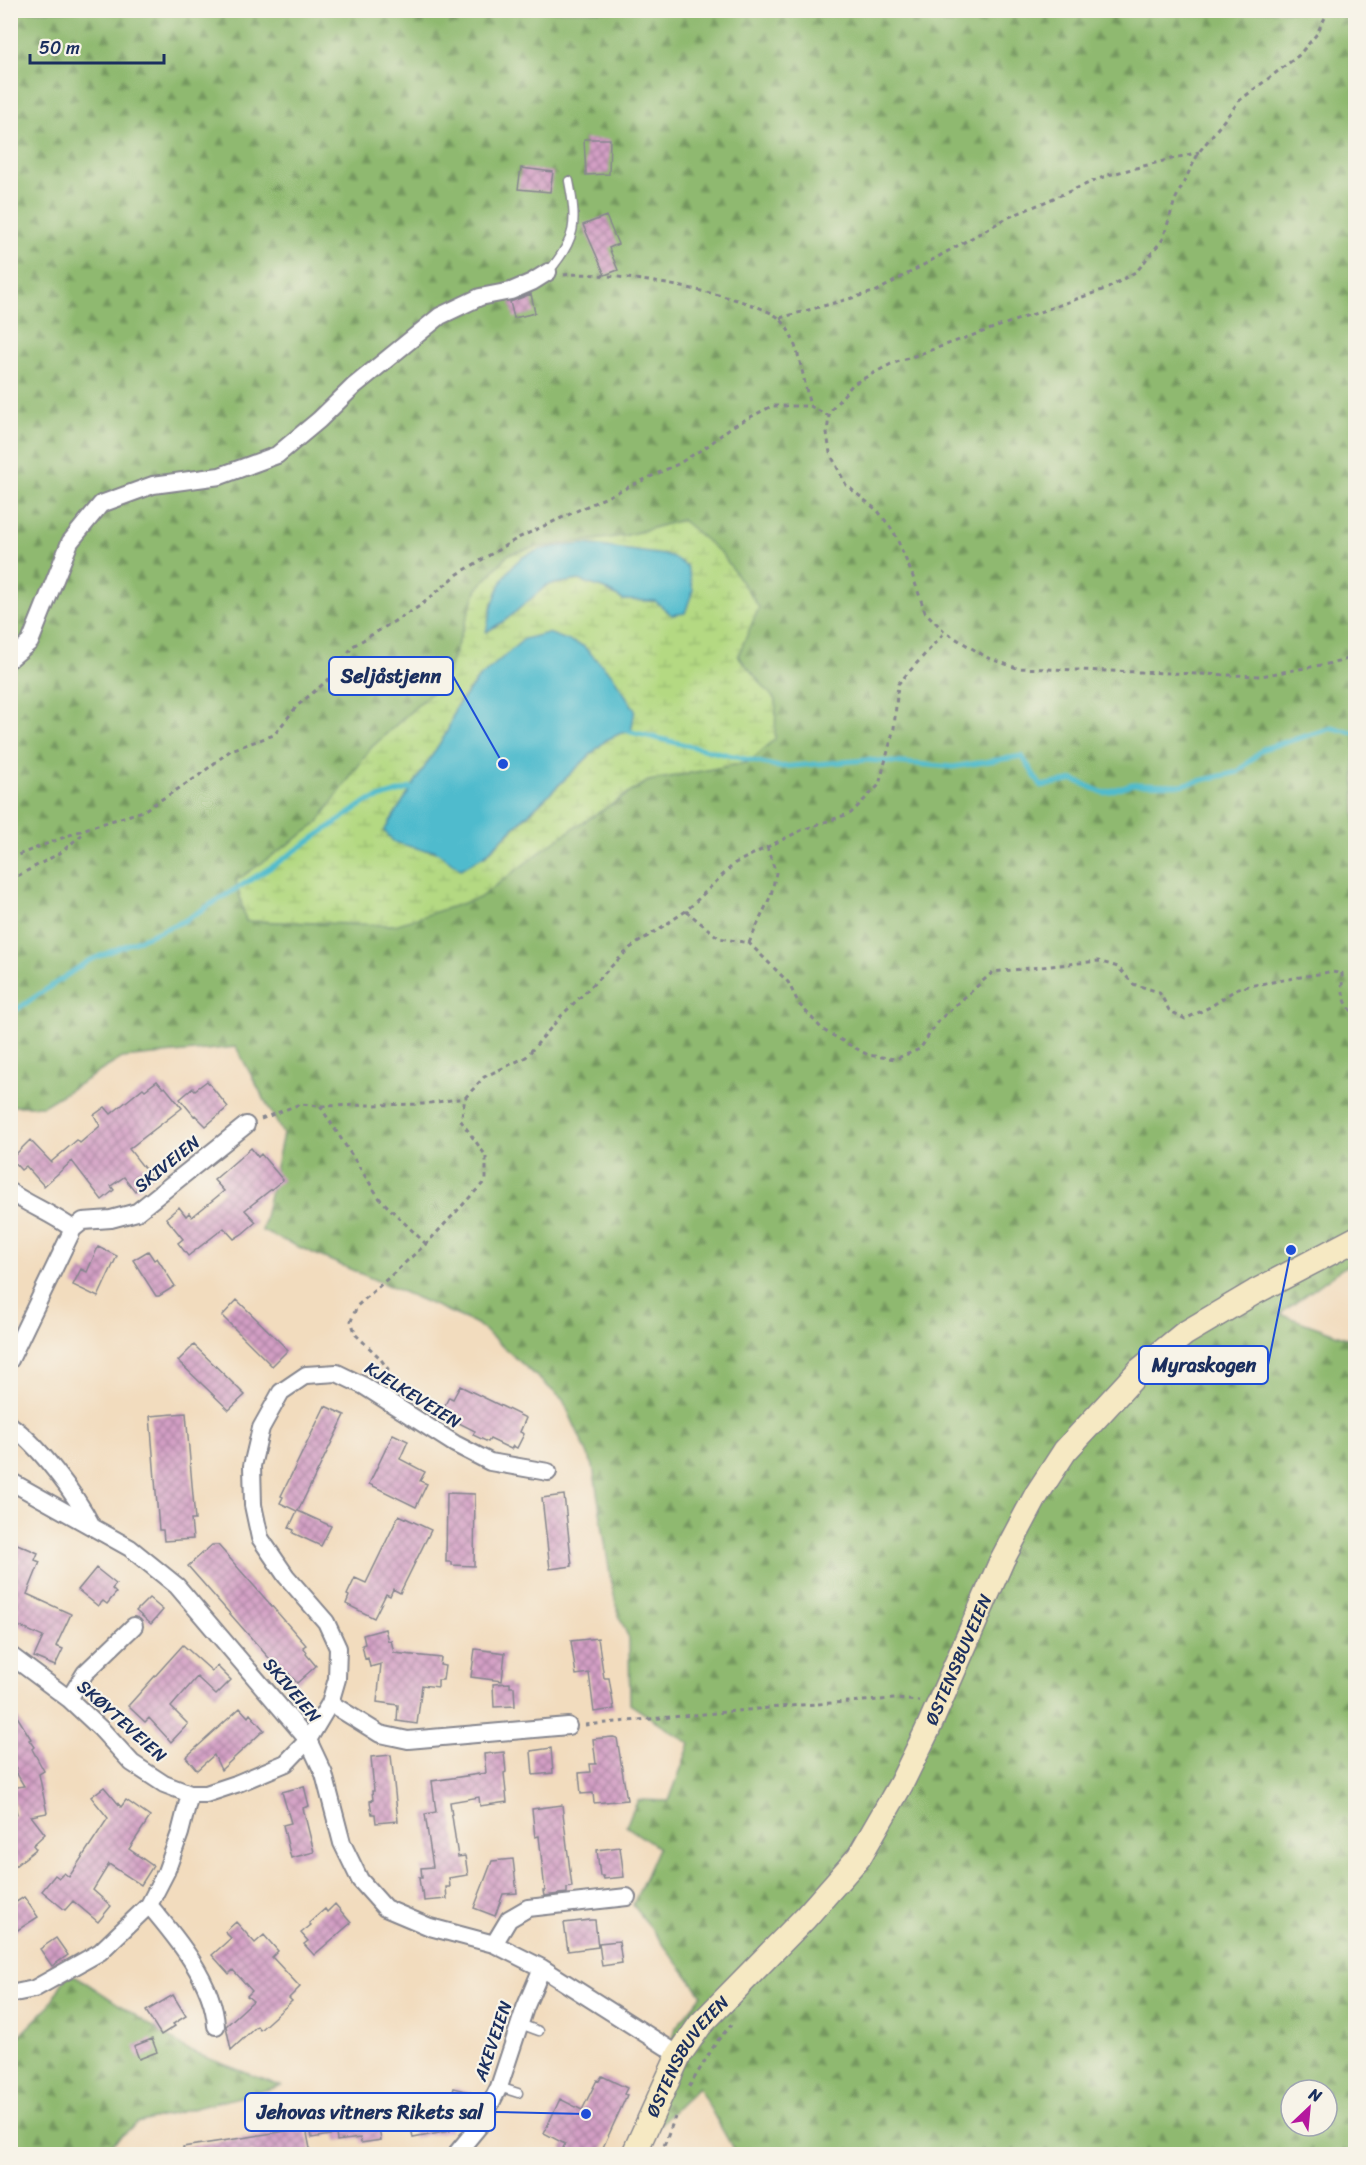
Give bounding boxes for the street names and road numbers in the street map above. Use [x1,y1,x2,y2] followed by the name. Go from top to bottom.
[127,1127,208,1201] street label: SKIVEIEN
[358,1353,468,1438] street label: KJELKEVEIEN
[916,1588,1001,1730] street label: ØSTENSBUVEIEN
[255,1650,330,1731] street label: SKIVEIEN
[69,1671,175,1771] street label: SKØYTEVEIEN
[637,1987,737,2122] street label: ØSTENSBUVEIEN
[464,1996,522,2086] street label: AKEVEIEN

